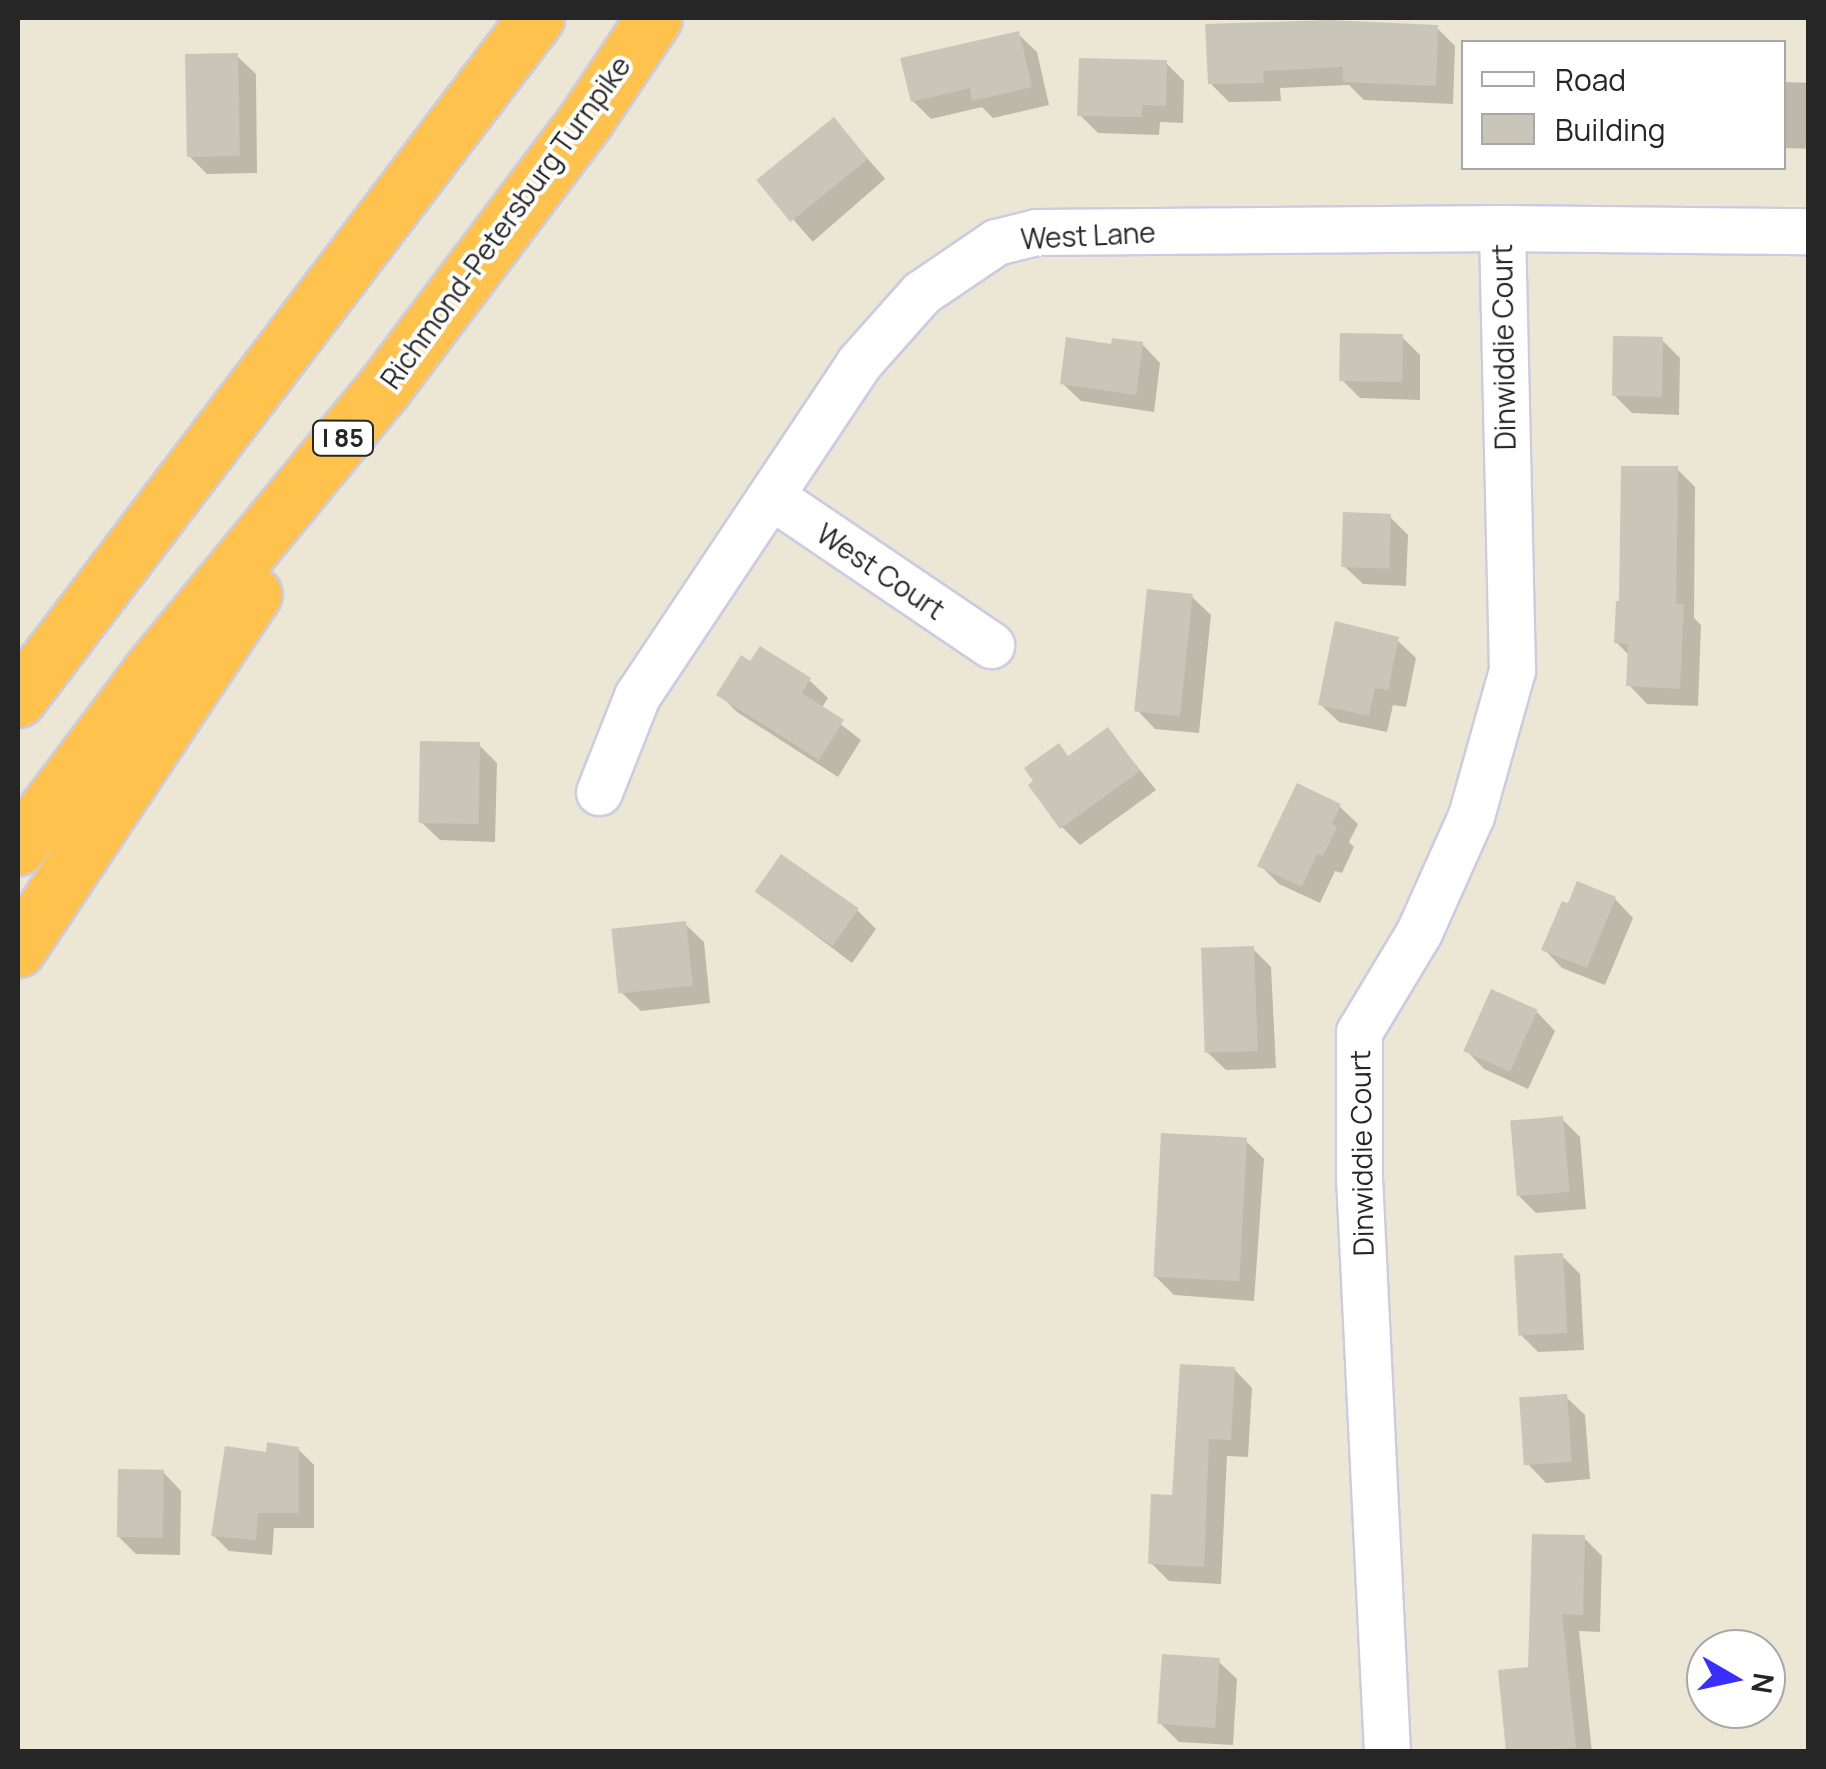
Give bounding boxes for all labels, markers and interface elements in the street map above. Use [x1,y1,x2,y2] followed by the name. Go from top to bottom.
[1461,40,1786,170] legend
[373,49,637,395] street label: Richmond-Petersburg Turnpike
[1555,59,1626,100] text: Road
[1555,109,1666,150] text: Building
[1020,215,1156,255] street label: West Lane
[1484,244,1522,450] street label: Dinwiddie Court
[310,418,376,458] road number: I 85
[811,516,951,626] street label: West Court
[1342,1050,1380,1256] street label: Dinwiddie Court
[1686,1629,1786,1729] north arrow
[1743,1670,1784,1696] text: N

